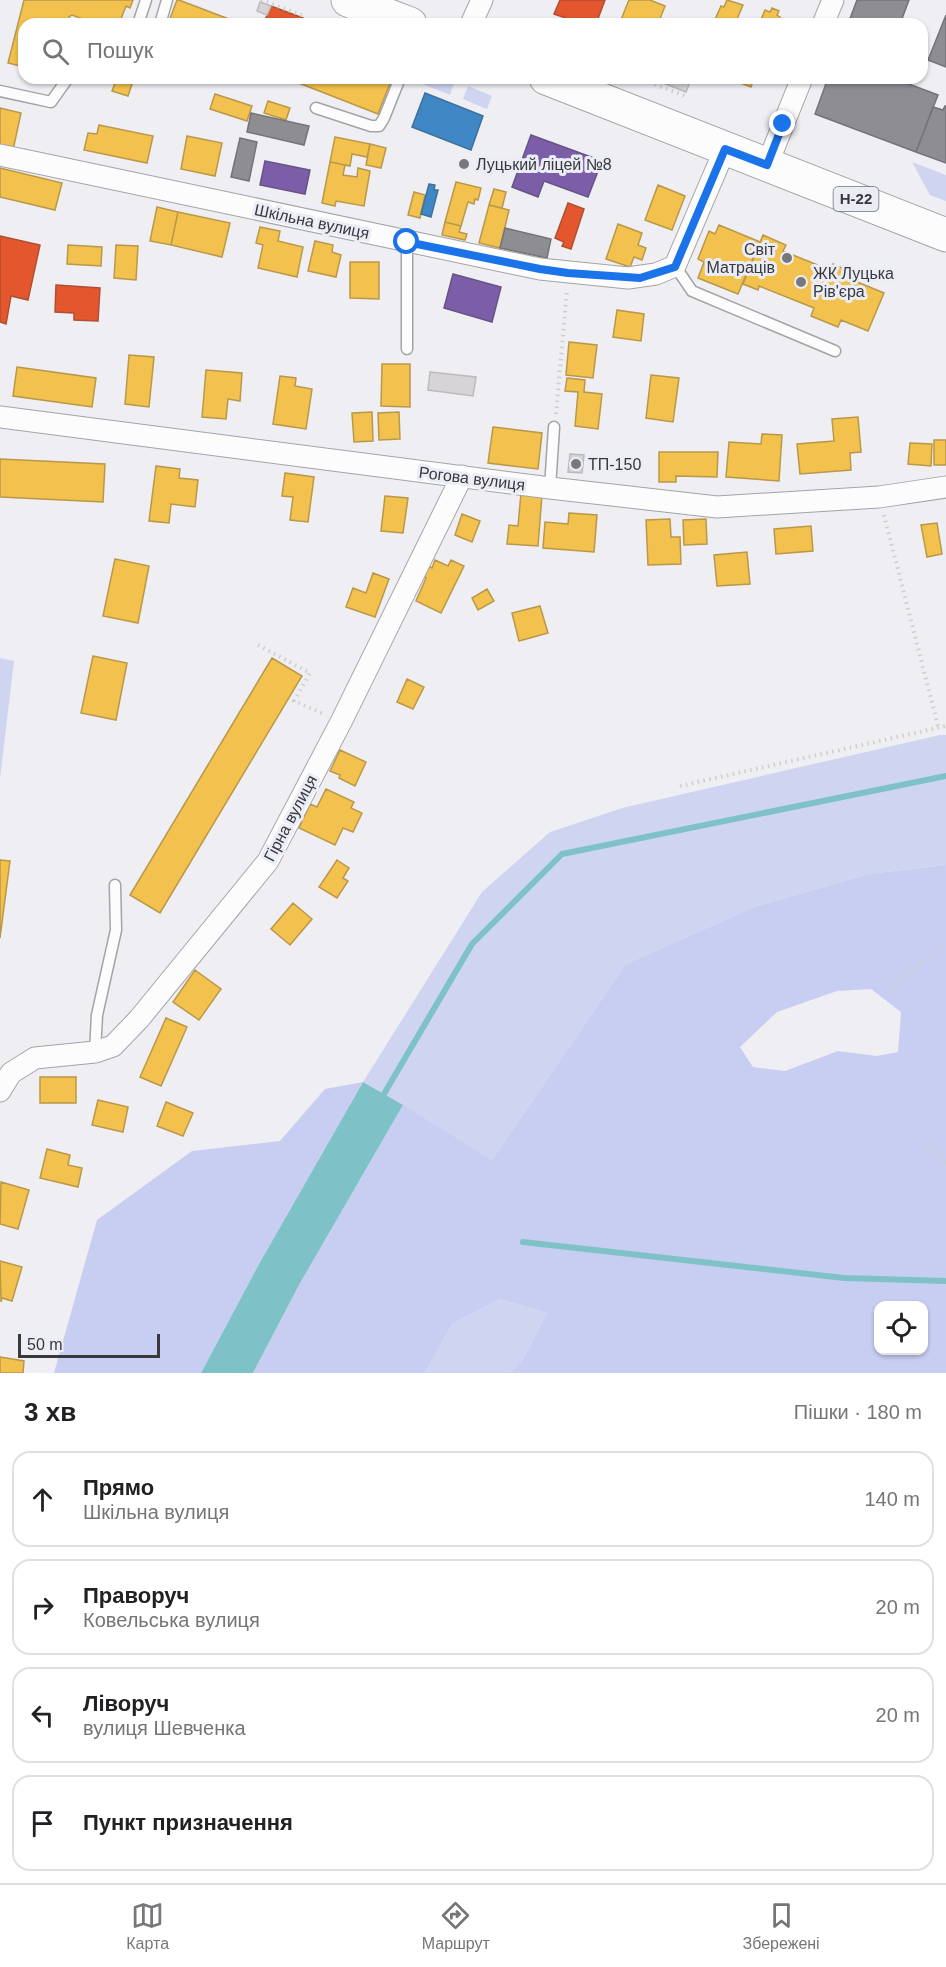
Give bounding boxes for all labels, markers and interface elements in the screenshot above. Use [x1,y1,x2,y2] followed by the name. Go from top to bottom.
[18,18,928,84] search box
[39,35,72,68] icon: search
[87,38,153,63] text: Пошук
[769,110,795,136] route end
[476,156,612,173] place label: Луцький ліцей №8
[457,157,471,171] marker: Луцький ліцей №8
[834,187,878,211] road number: Н-22
[253,201,371,242] street label: Шкільна вулиця
[393,228,419,254] route start
[707,241,776,276] place label: Світ Матраців
[780,251,794,265] marker: Світ Матраців
[813,265,894,300] place label: ЖК Луцька Рів'єра
[794,275,808,289] marker: ЖК Луцька Рів'єра
[588,456,641,473] place label: ТП-150
[569,457,583,471] marker: ТП-150
[418,464,526,493] street label: Рогова вулиця
[261,772,320,864] street label: Гірна вулиця
[874,1301,928,1355] map controls
[874,1301,928,1355] button: locate
[18,1331,160,1358] scale bar
[27,1336,63,1353] text: 50 m
[24,1397,76,1427] text: 3 хв
[794,1401,922,1423] text: Пішки · 180 m
[83,1475,154,1500] text: Прямо
[26,1483,59,1516] icon: ahead
[864,1488,920,1510] text: 140 m
[83,1501,229,1523] text: Шкільна вулиця
[83,1583,189,1608] text: Праворуч
[26,1591,59,1624] icon: right
[876,1596,920,1618] text: 20 m
[83,1609,260,1631] text: Ковельська вулиця
[83,1691,169,1716] text: Ліворуч
[26,1699,59,1732] icon: left
[876,1704,920,1726] text: 20 m
[83,1717,246,1739] text: вулиця Шевченка
[26,1807,59,1840] icon: arrive
[83,1810,293,1835] text: Пункт призначення
[126,1899,169,1953] tab: Карта
[422,1899,490,1953] tab: Маршрут
[743,1899,820,1953] tab: Збережені

